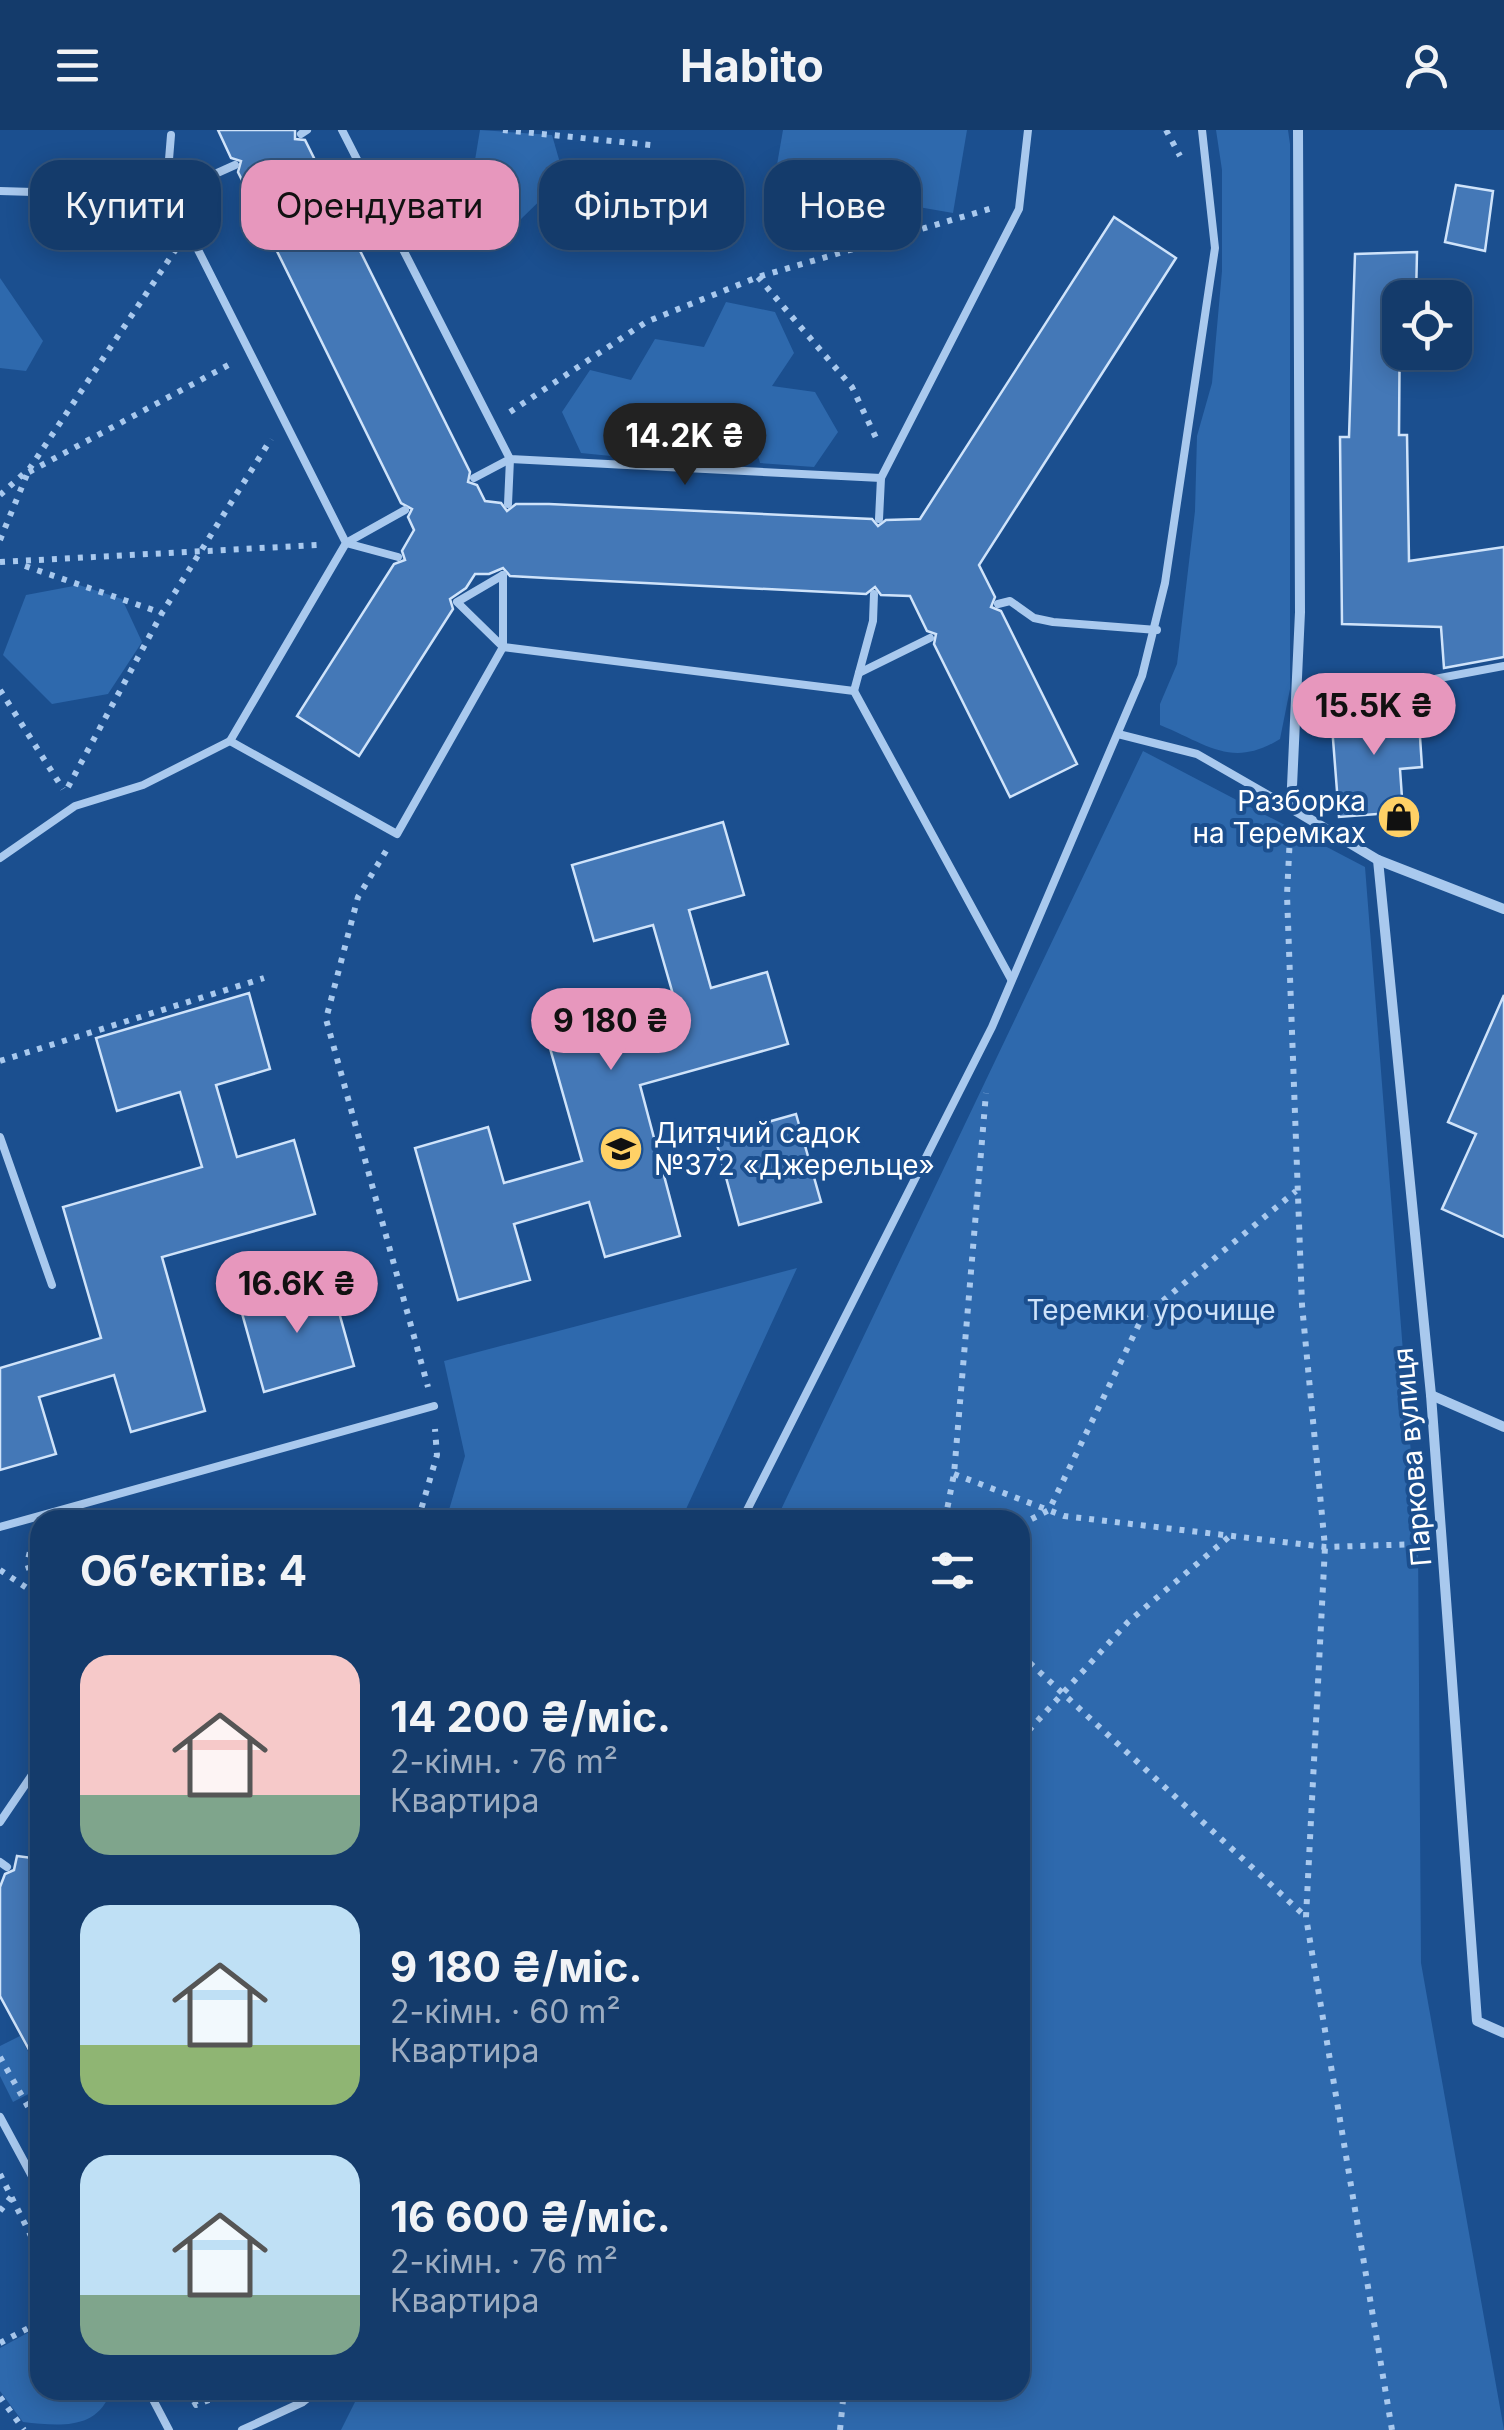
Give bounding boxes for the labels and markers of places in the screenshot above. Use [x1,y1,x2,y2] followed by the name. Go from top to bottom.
[593,403,777,488] pin: 14.2K ₴
[1282,673,1466,758] pin: 15.5K ₴
[1192,784,1366,850] place label: Разборка на Теремках
[1376,794,1422,840] shop icon: Разборка на Теремках
[519,988,703,1073] pin: 9 180 ₴
[654,1116,935,1182] place label: Дитячий садок №372 «Джерельце»
[598,1126,644,1172] school or university icon: Дитячий садок №372 «Джерельце»
[205,1251,389,1336] pin: 16.6K ₴

